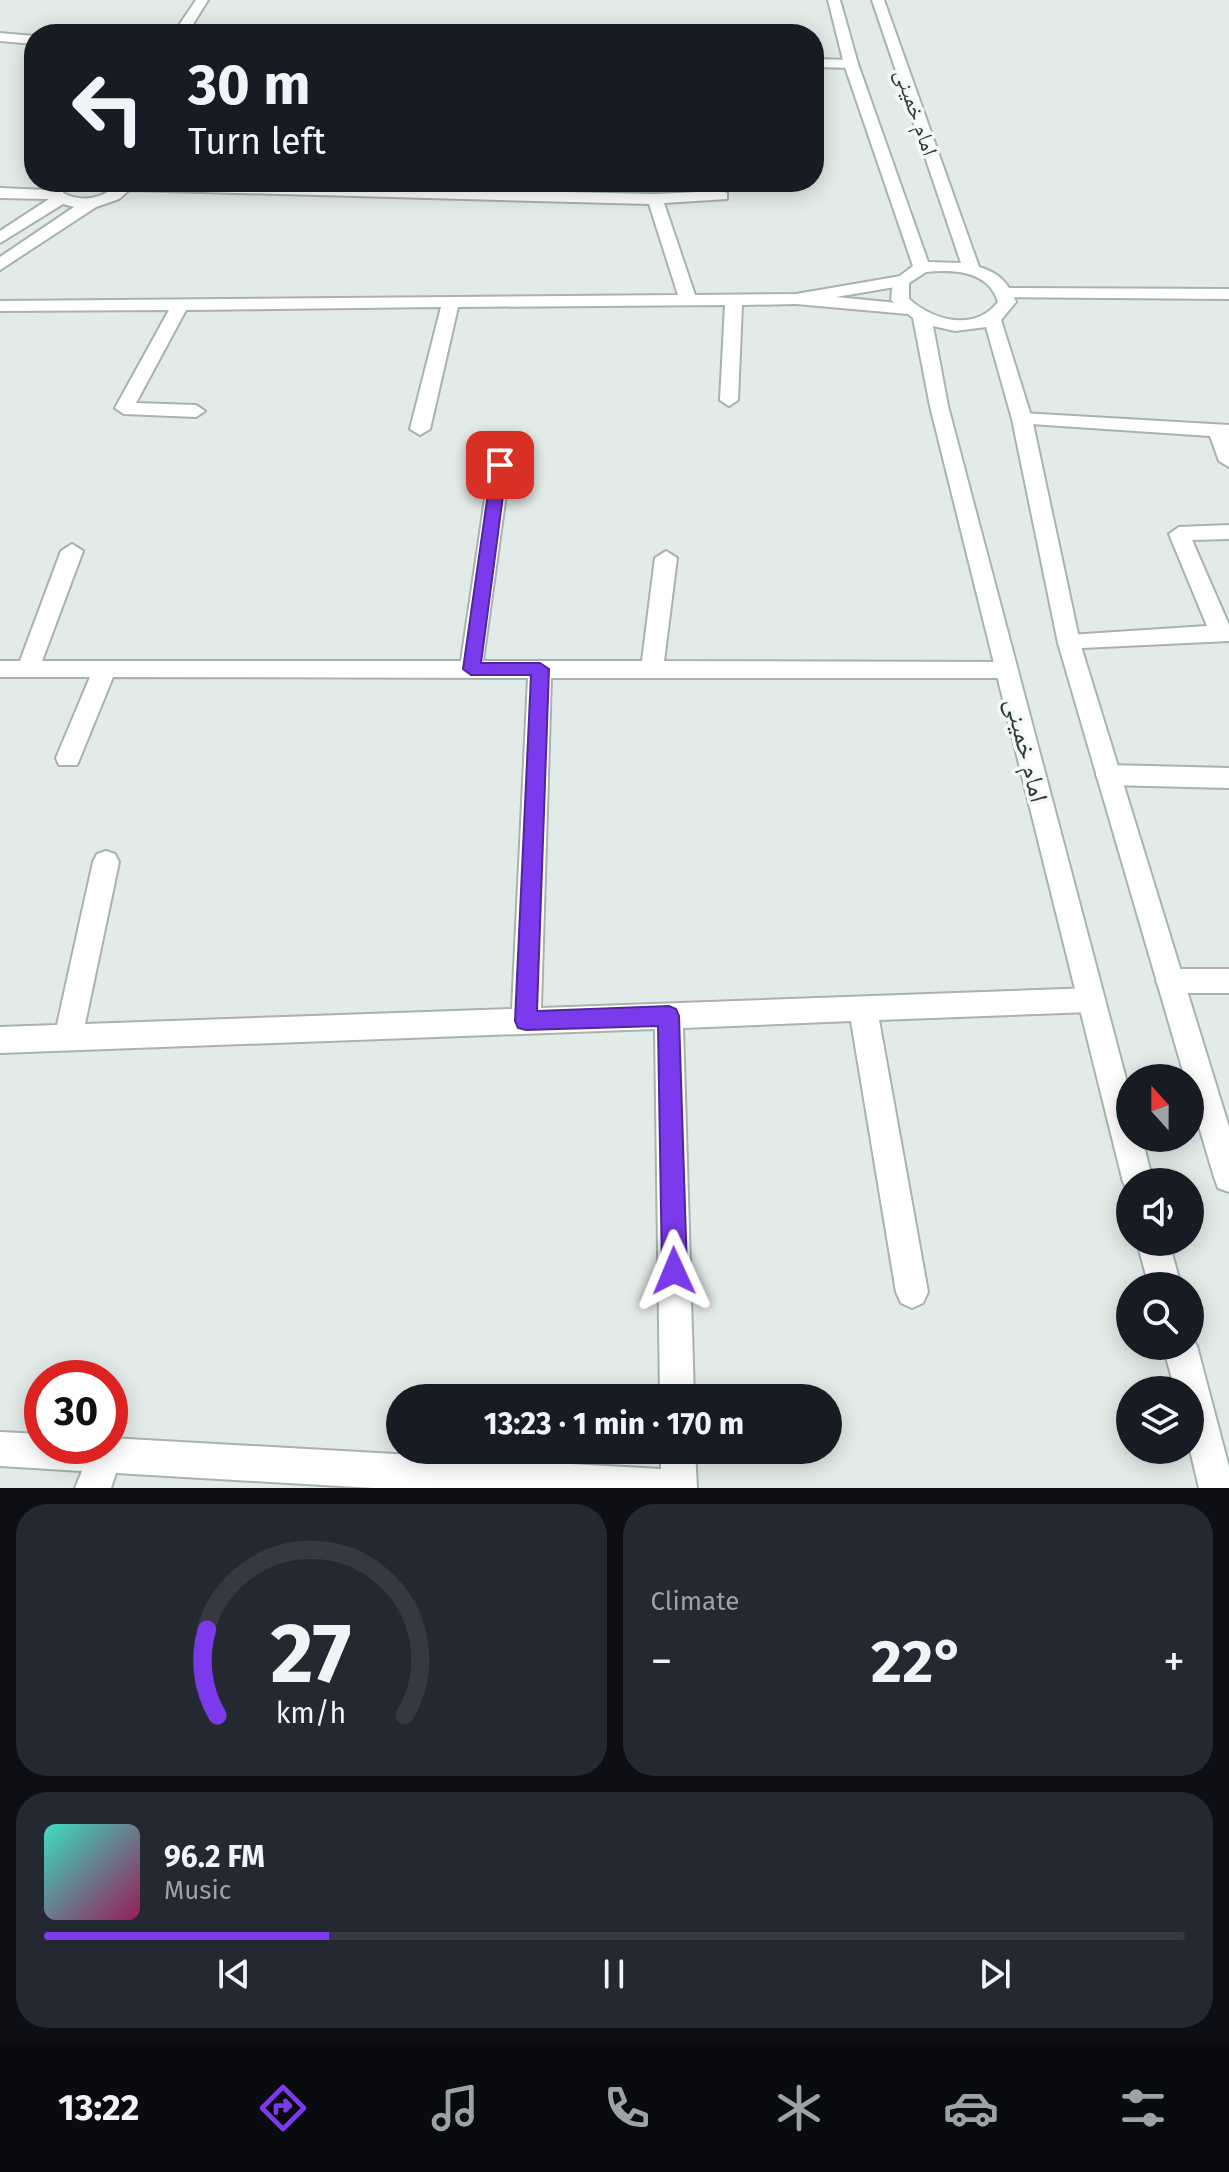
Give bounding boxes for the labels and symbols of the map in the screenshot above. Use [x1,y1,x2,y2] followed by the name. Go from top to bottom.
[888,65,944,159] street label: امام خمینی
[466,431,534,499] pin
[997,695,1054,806] street label: امام خمینی
[1116,1064,1204,1152] north arrow
[632,1229,716,1313] position arrow
[24,1360,128,1464] speed limit sign: 30

